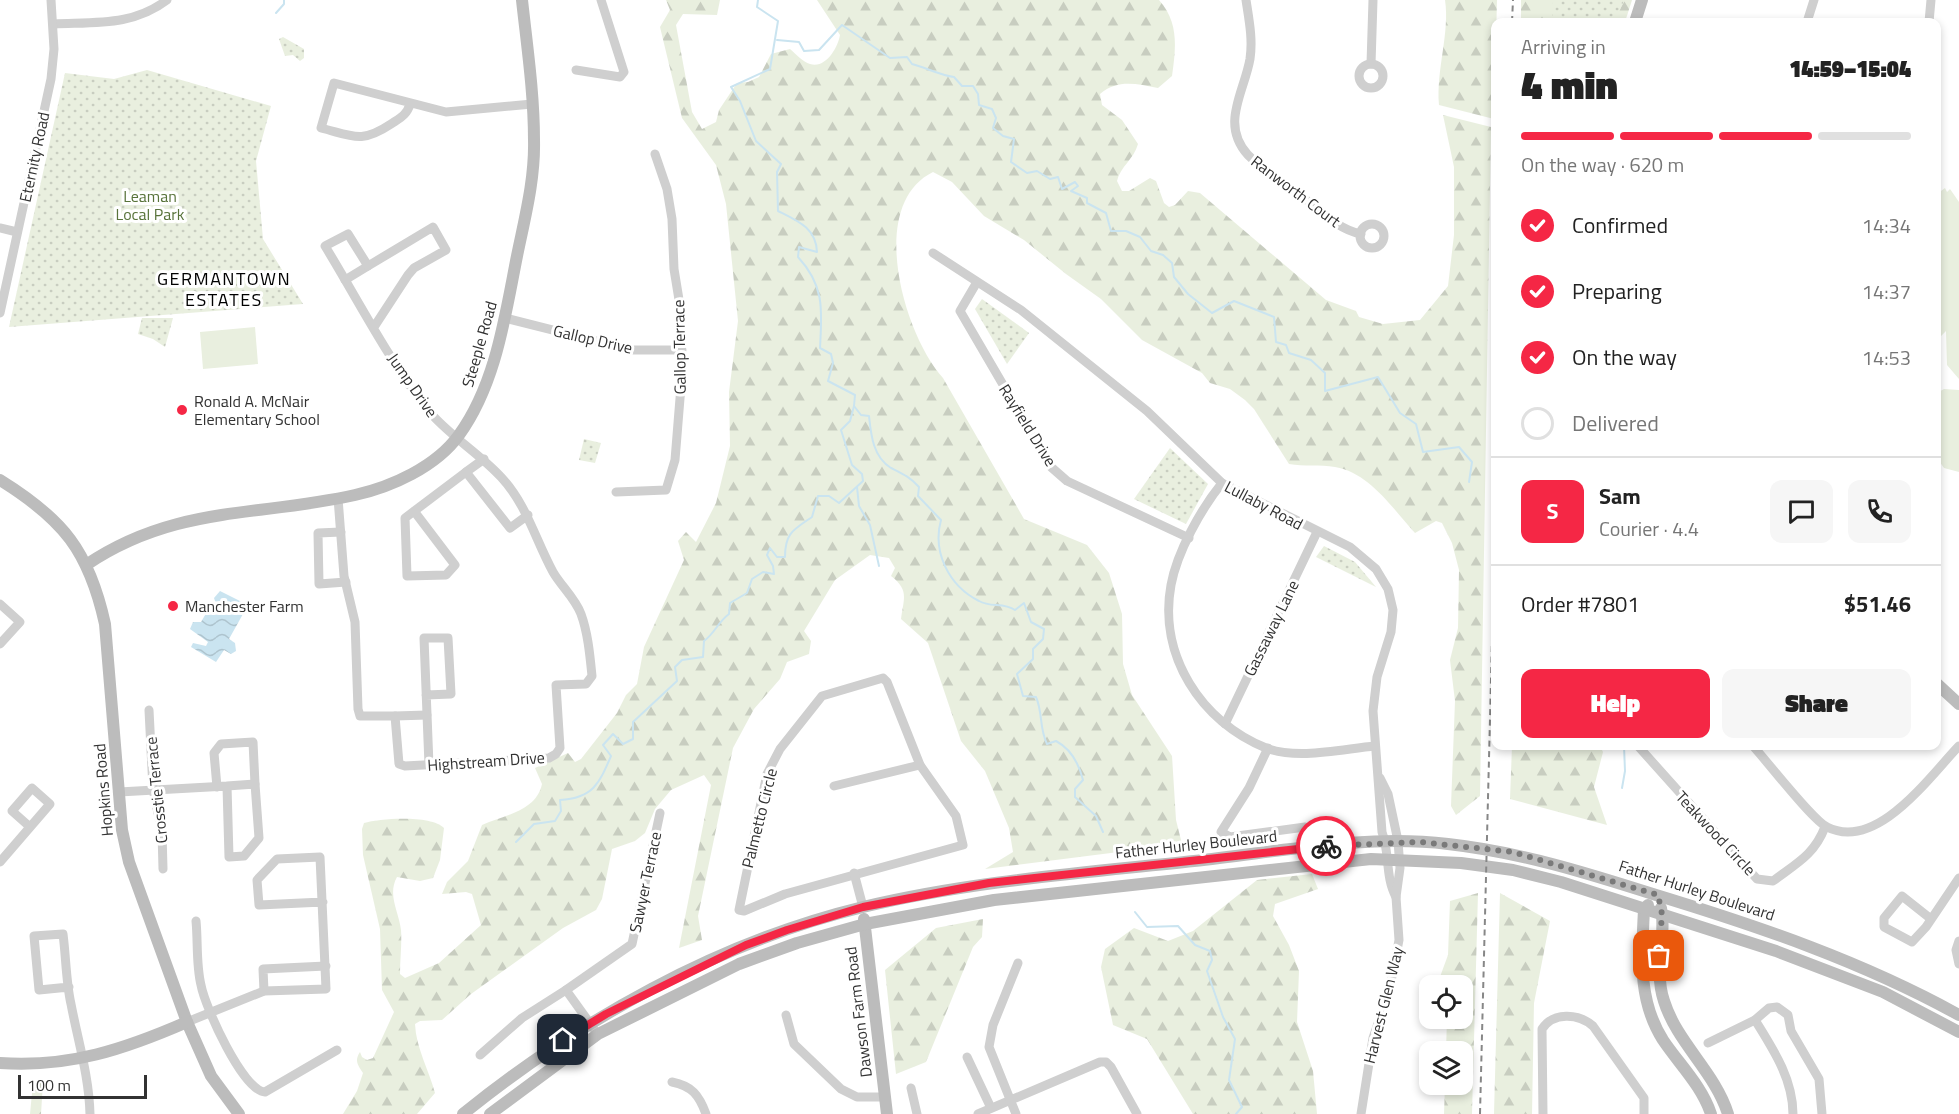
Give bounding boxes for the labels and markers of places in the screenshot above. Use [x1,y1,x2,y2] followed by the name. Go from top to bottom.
[194,389,320,431] place label: Ronald A. McNair Elementary School
[175,403,189,417] marker: Ronald A. McNair Elementary School
[185,594,304,618] place label: Manchester Farm
[166,599,180,613] marker: Manchester Farm
[1633,930,1684,981] pin
[537,1014,588,1065] pin

